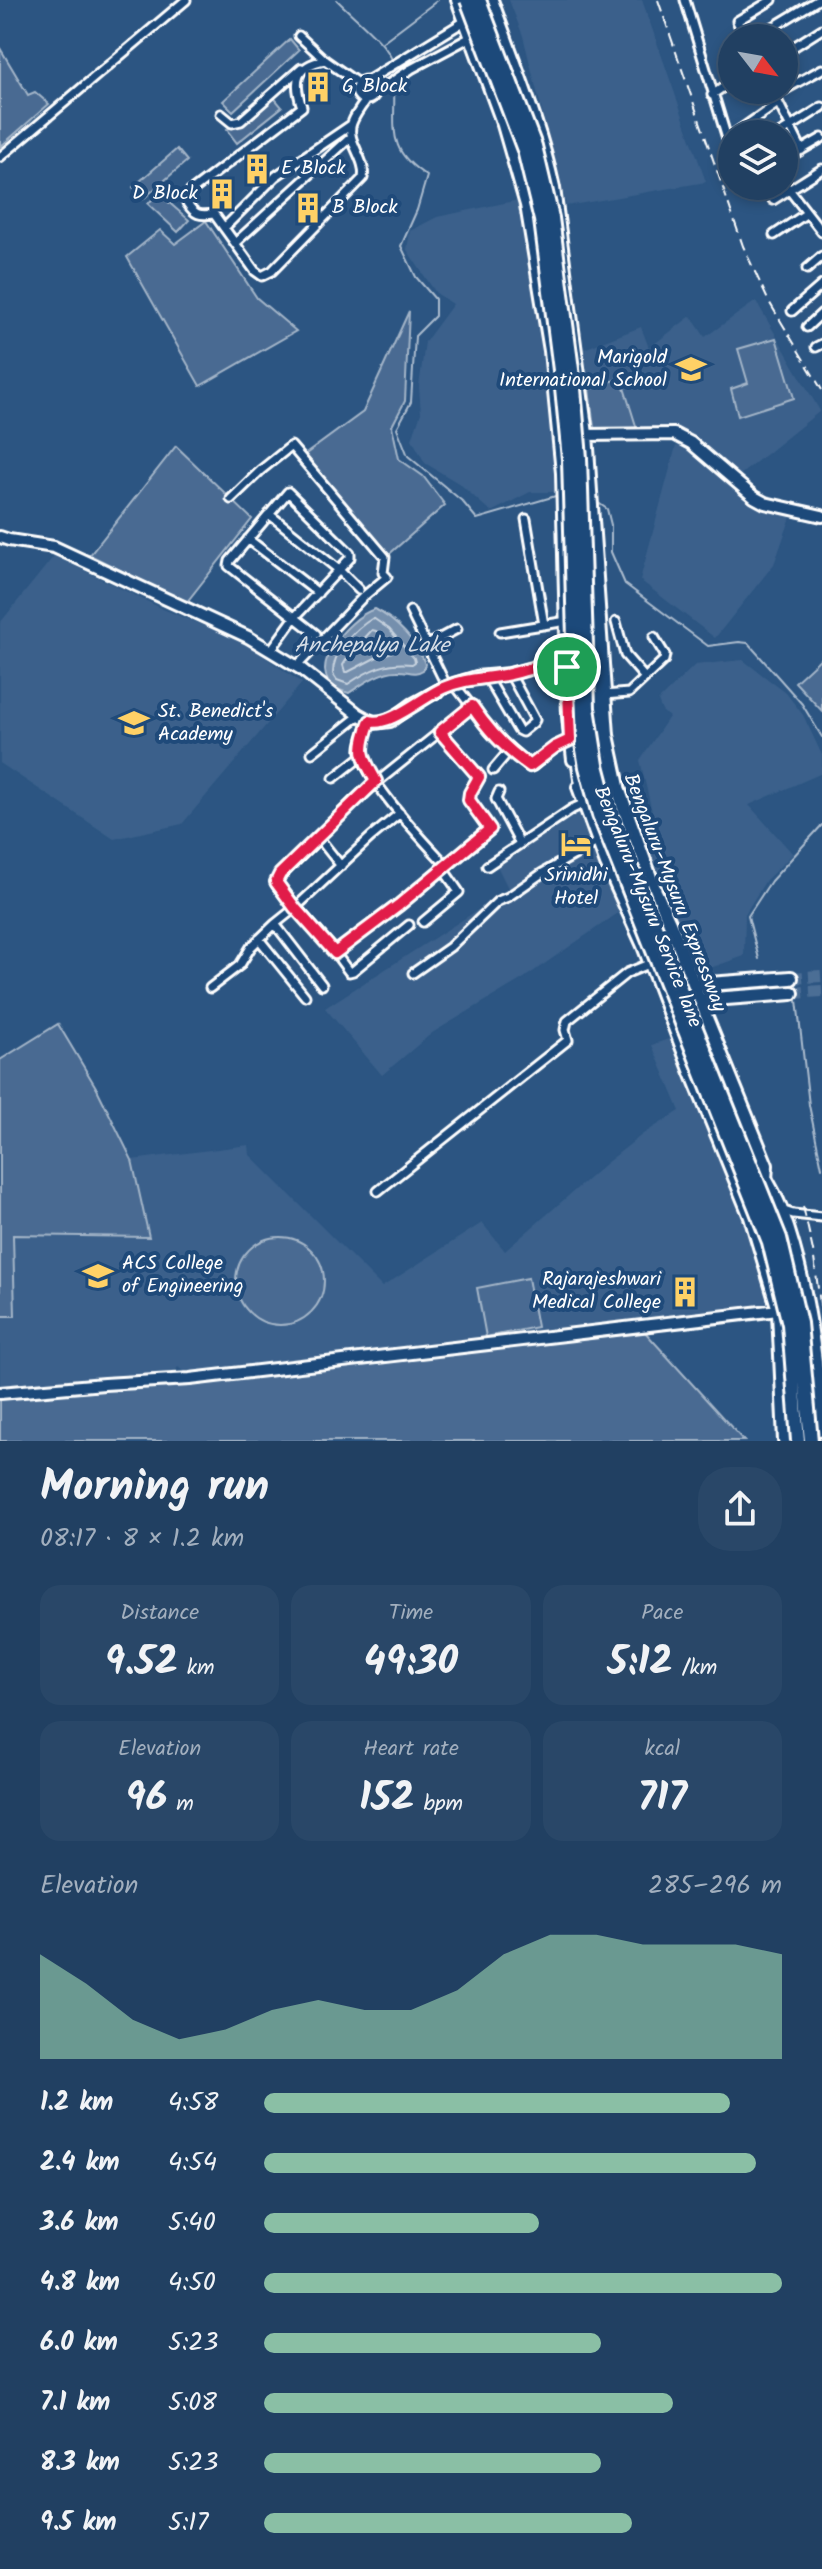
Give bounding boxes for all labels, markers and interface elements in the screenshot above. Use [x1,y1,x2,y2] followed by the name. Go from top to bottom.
[718,24,798,104] north arrow
[718,24,798,200] map controls
[301,70,335,104] building icon: G Block
[342,71,408,103] place label: G Block
[718,120,798,200] button: layers
[240,152,274,186] building icon: E Block
[281,153,346,185] place label: E Block
[205,177,239,211] building icon: D Block
[132,178,199,210] place label: D Block
[291,191,325,225] building icon: B Block
[332,192,398,224] place label: B Block
[499,342,668,397] place label: Marigold International School
[674,352,708,386] school or university icon: Marigold International School
[295,629,452,664] water label: Anchepalya Lake
[533,633,601,701] pin
[545,645,589,689] icon: arrive
[158,696,274,751] place label: St. Benedict's Academy
[117,706,151,740] school or university icon: St. Benedict's Academy
[614,769,735,1018] street label: Bengaluru-Mysuru Expressway
[584,781,710,1033] street label: Bengaluru-Mysuru Service lane
[559,827,593,861] hotel icon: Srinidhi Hotel
[545,860,609,915] place label: Srinidhi Hotel
[122,1248,243,1303] place label: ACS College of Engineering
[81,1259,115,1293] school or university icon: ACS College of Engineering
[532,1264,662,1319] place label: Rajarajeshwari Medical College
[668,1275,702,1309] building icon: Rajarajeshwari Medical College
[40,1453,269,1523] text: Morning run
[698,1467,782,1551] button: share
[40,1518,244,1560] text: 08:17 · 8 × 1.2 km
[120,1596,199,1631] text: Distance
[389,1596,433,1631] text: Time
[641,1596,683,1631] text: Pace
[105,1631,178,1695] text: 9.52
[364,1631,458,1695] text: 49:30
[607,1631,673,1695] text: 5:12
[178,1651,215,1686] text: km
[673,1651,717,1686] text: /km
[118,1732,201,1767] text: Elevation
[363,1732,459,1767] text: Heart rate
[644,1732,680,1767] text: kcal
[126,1767,167,1831] text: 96
[359,1767,415,1831] text: 152
[637,1767,687,1831] text: 717
[167,1787,194,1822] text: m
[415,1787,463,1822] text: bpm
[40,1865,138,1907] text: Elevation
[648,1865,782,1907] text: 285–296 m
[40,2082,113,2124] text: 1.2 km
[168,2082,218,2124] text: 4:58
[40,2142,120,2184] text: 2.4 km
[168,2142,217,2184] text: 4:54
[40,2202,119,2244] text: 3.6 km
[168,2202,216,2244] text: 5:40
[40,2262,120,2304] text: 4.8 km
[168,2262,216,2304] text: 4:50
[40,2322,118,2364] text: 6.0 km
[168,2322,218,2364] text: 5:23
[40,2382,110,2424] text: 7.1 km
[168,2382,217,2424] text: 5:08
[40,2442,120,2484] text: 8.3 km
[168,2442,218,2484] text: 5:23
[40,2502,117,2544] text: 9.5 km
[168,2502,209,2544] text: 5:17

